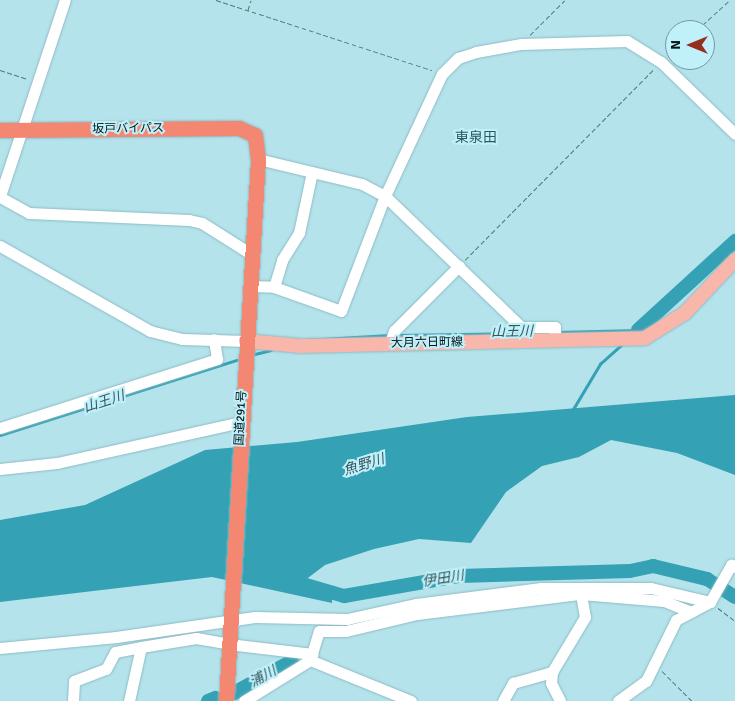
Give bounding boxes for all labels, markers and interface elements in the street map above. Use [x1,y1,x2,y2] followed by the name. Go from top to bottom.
[665,20,715,70] north arrow
[667,40,684,50] text: N
[92,121,164,137] street label: 坂戸バイパス
[455,130,497,146] district label: 東泉田
[491,323,533,341] water label: 山王川
[391,335,463,351] street label: 大月六日町線
[81,388,127,416] water label: 山王川
[232,390,250,446] street label: 国道291号
[341,451,387,479] water label: 魚野川
[421,567,465,591] water label: 伊田川
[247,663,279,691] water label: 浦川

